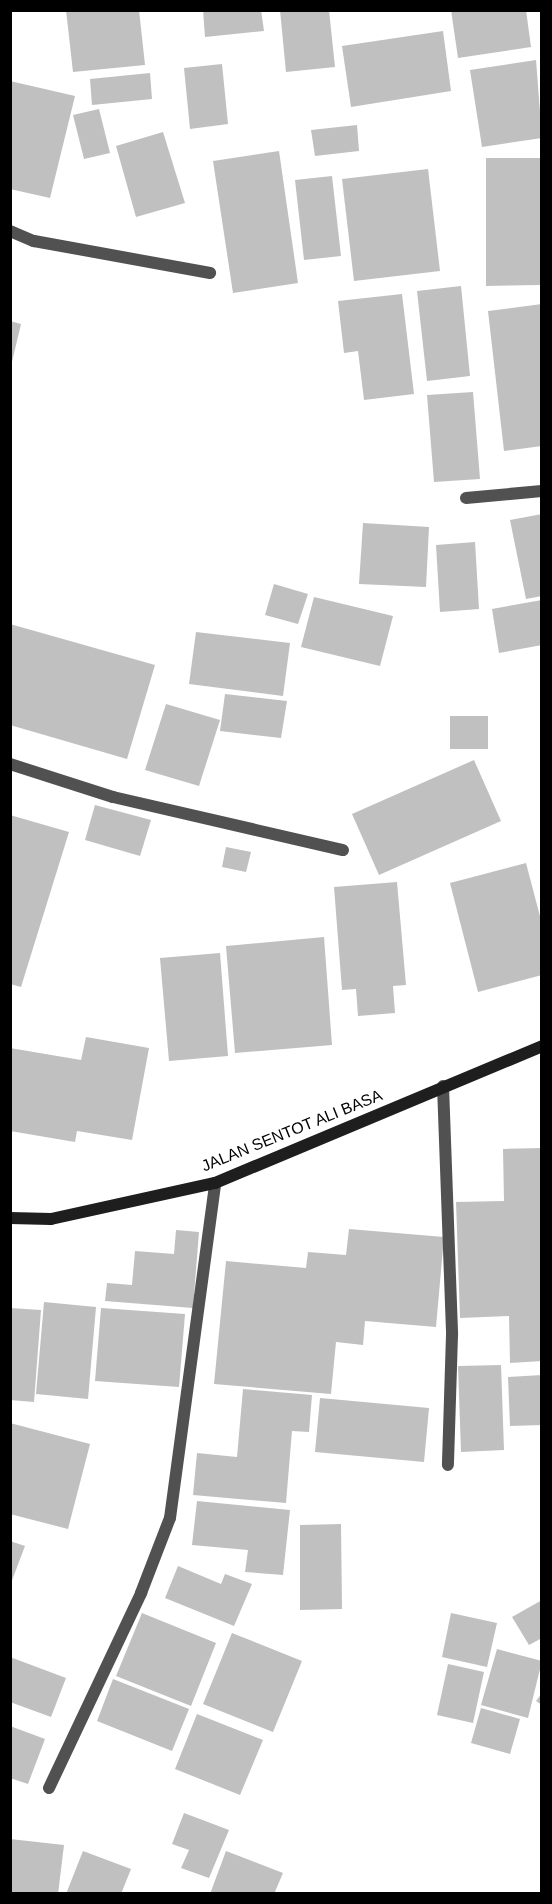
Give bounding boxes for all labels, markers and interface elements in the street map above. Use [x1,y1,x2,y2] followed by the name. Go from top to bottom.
[198,1086,386,1176] street label: JALAN SENTOT ALI BASA

